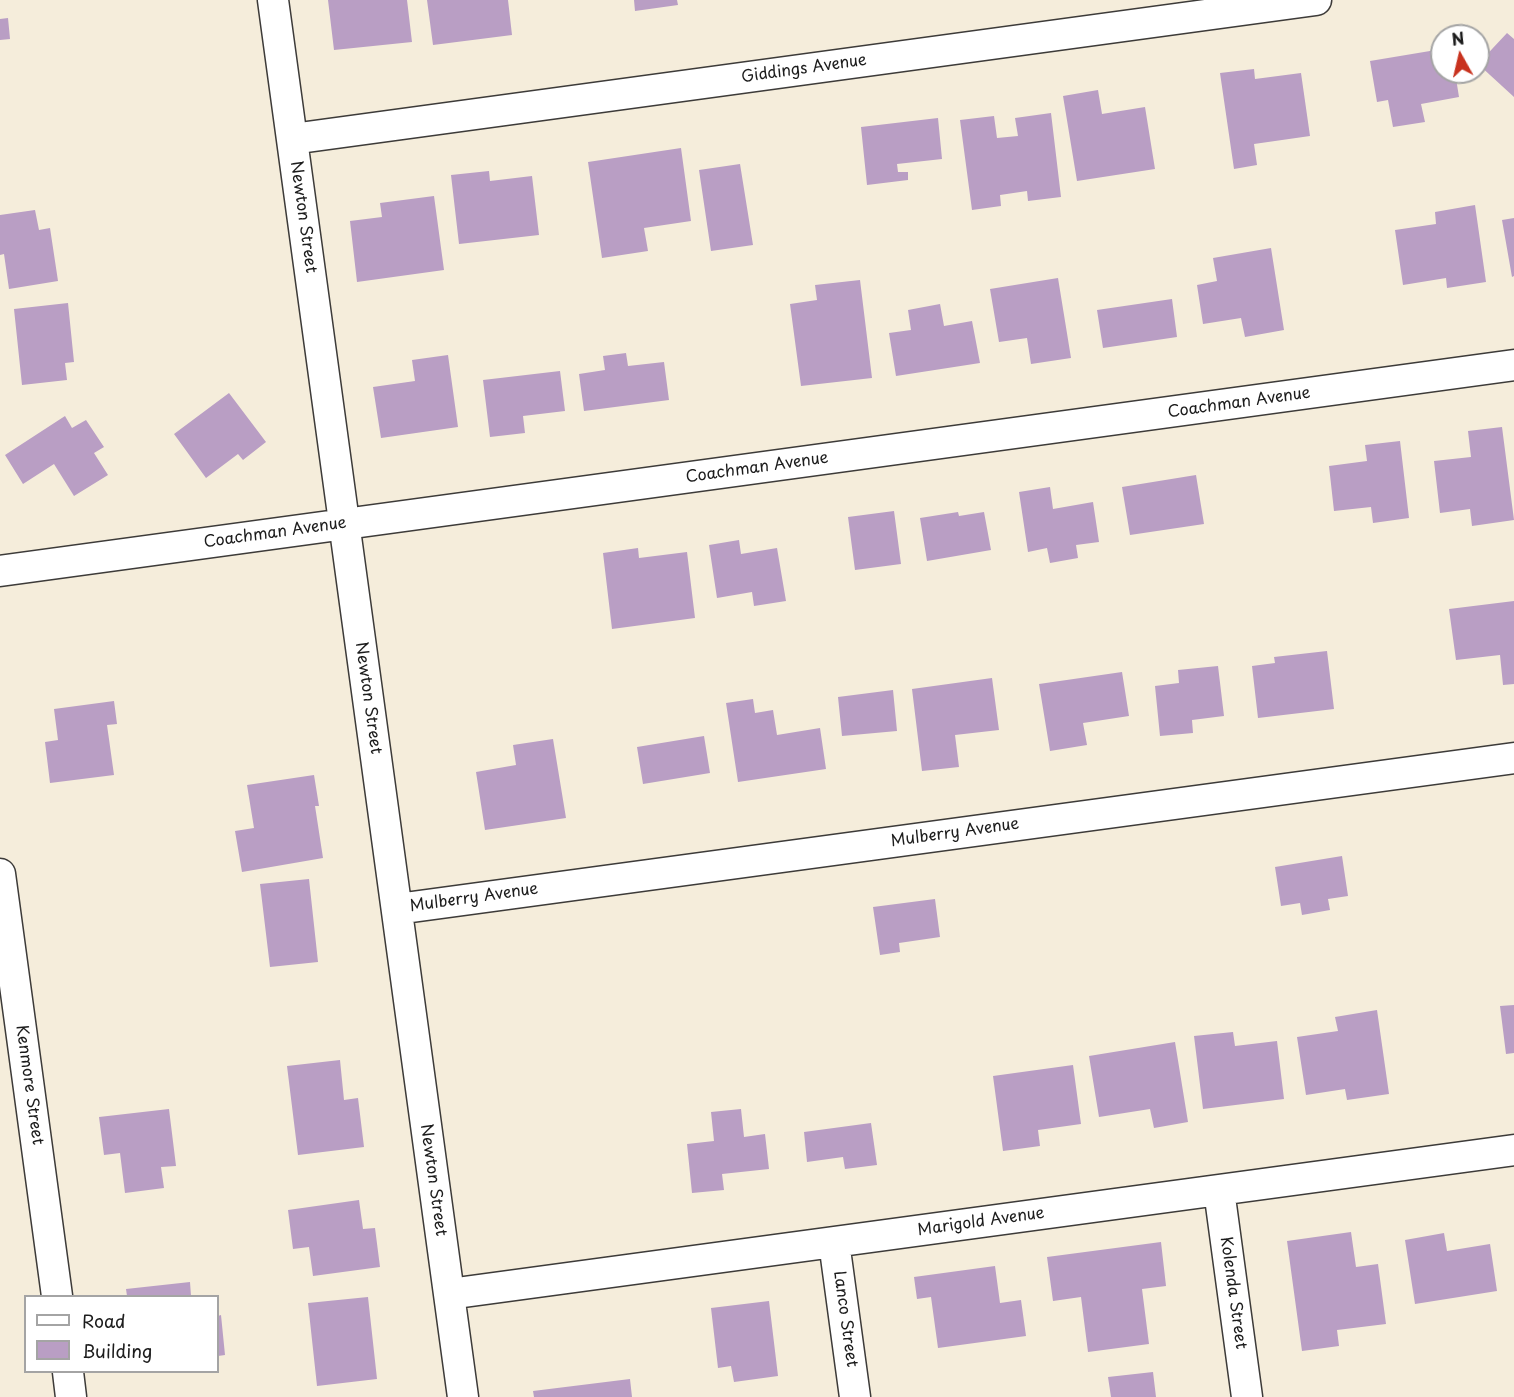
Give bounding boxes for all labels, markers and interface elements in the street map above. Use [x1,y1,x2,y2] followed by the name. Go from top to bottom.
[1430,24,1490,84] north arrow
[1450,25,1466,51] text: N
[740,51,868,87] street label: Giddings Avenue
[286,160,320,274] street label: Newton Street
[1166,383,1312,423] street label: Coachman Avenue
[684,448,830,488] street label: Coachman Avenue
[202,513,348,553] street label: Coachman Avenue
[351,641,385,755] street label: Newton Street
[890,814,1020,852] street label: Mulberry Avenue
[409,879,539,917] street label: Mulberry Avenue
[11,1024,47,1146] street label: Kenmore Street
[416,1123,450,1237] street label: Newton Street
[916,1204,1046,1240] street label: Marigold Avenue
[1216,1236,1250,1350] street label: Kolenda Street
[829,1269,861,1369] street label: Lanco Street
[24,1295,219,1373] legend
[82,1307,126,1334] text: Road
[82,1337,152,1364] text: Building

